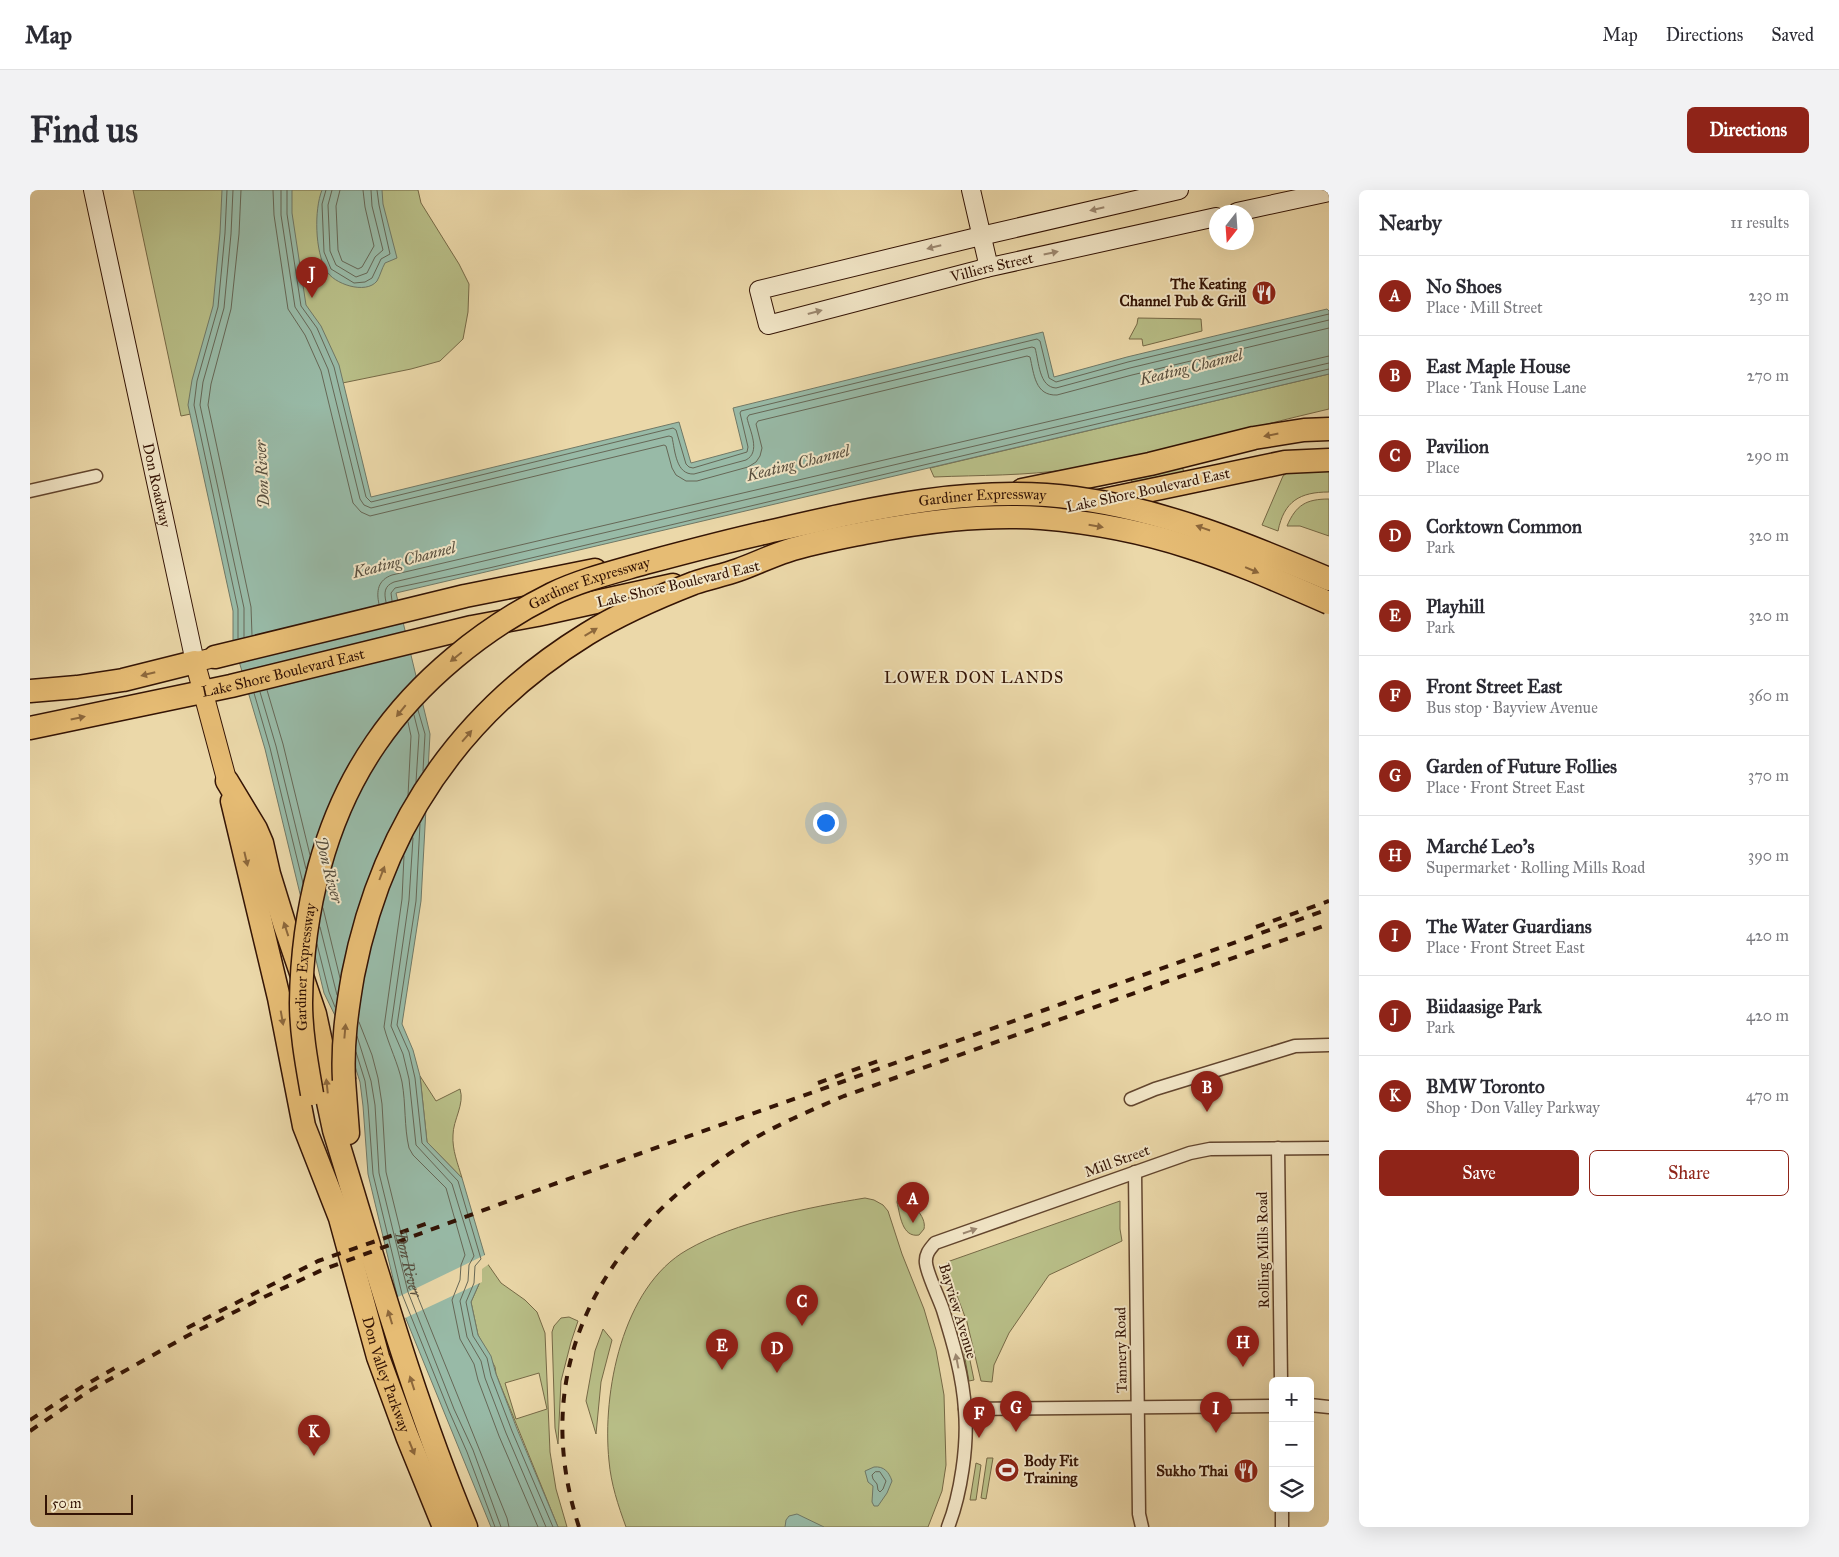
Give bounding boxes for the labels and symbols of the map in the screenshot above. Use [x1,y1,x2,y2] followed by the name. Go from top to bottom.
[1089,205,1104,213] one-way arrow
[1209,205,1254,250] north arrow
[926,244,941,252] one-way arrow
[947,249,1036,286] street label: Villiers Street
[1043,249,1059,257] one-way arrow
[296,257,328,298] pin: J
[1119,275,1247,310] place label: The Keating Channel Pub & Grill
[1251,280,1277,306] restaurant icon: The Keating Channel Pub & Grill
[807,308,822,316] one-way arrow
[1137,345,1246,389] water label: Keating Channel
[1263,432,1279,440] one-way arrow
[251,438,273,508] water label: Don River
[139,441,175,530] street label: Don Roadway
[744,441,853,485] water label: Keating Channel
[1065,464,1232,516] street label: Lake Shore Boulevard East
[917,485,1048,510] street label: Gardiner Expressway
[1088,522,1104,530] one-way arrow
[1195,524,1210,531] one-way arrow
[350,538,459,582] water label: Keating Channel
[525,553,653,614] street label: Gardiner Expressway
[595,556,762,612] street label: Lake Shore Boulevard East
[1245,567,1259,575] one-way arrow
[584,627,597,636] one-way arrow
[200,644,367,701] street label: Lake Shore Boulevard East
[449,652,462,663] one-way arrow
[884,668,1064,687] district label: LOWER DON LANDS
[141,670,156,678] one-way arrow
[396,704,407,717] one-way arrow
[70,714,85,722] one-way arrow
[461,730,473,742] one-way arrow
[813,810,839,836] your location
[311,835,347,907] water label: Don River
[242,852,250,867] one-way arrow
[378,865,386,880] one-way arrow
[292,901,320,1032] street label: Gardiner Expressway
[282,922,290,937] one-way arrow
[278,1010,286,1025] one-way arrow
[341,1023,349,1039] one-way arrow
[1191,1071,1223,1112] pin: B
[323,1078,331,1094] one-way arrow
[1082,1141,1153,1181] street label: Mill Street
[897,1182,929,1223] pin: A
[1253,1191,1273,1309] street label: Rolling Mills Road
[962,1227,977,1234] one-way arrow
[391,1228,427,1301] water label: Don River
[935,1261,981,1361] street label: Bayview Avenue
[786,1285,818,1326] pin: C
[1111,1306,1131,1393] street label: Tannery Road
[386,1309,394,1324] one-way arrow
[358,1315,414,1436] street label: Don Valley Parkway
[1227,1326,1259,1367] pin: H
[706,1329,738,1370] pin: E
[761,1332,793,1373] pin: D
[953,1353,961,1368] one-way arrow
[407,1375,415,1390] one-way arrow
[1000,1391,1032,1432] pin: G
[1200,1392,1232,1433] pin: I
[963,1397,995,1438] pin: F
[298,1415,330,1456] pin: K
[408,1441,416,1455] one-way arrow
[1023,1452,1079,1488] place label: Body Fit Training
[994,1457,1020,1483] sports icon: Body Fit Training
[1233,1458,1259,1484] restaurant icon: Sukho Thai
[1156,1462,1229,1480] place label: Sukho Thai
[45,1492,132,1515] scale bar

